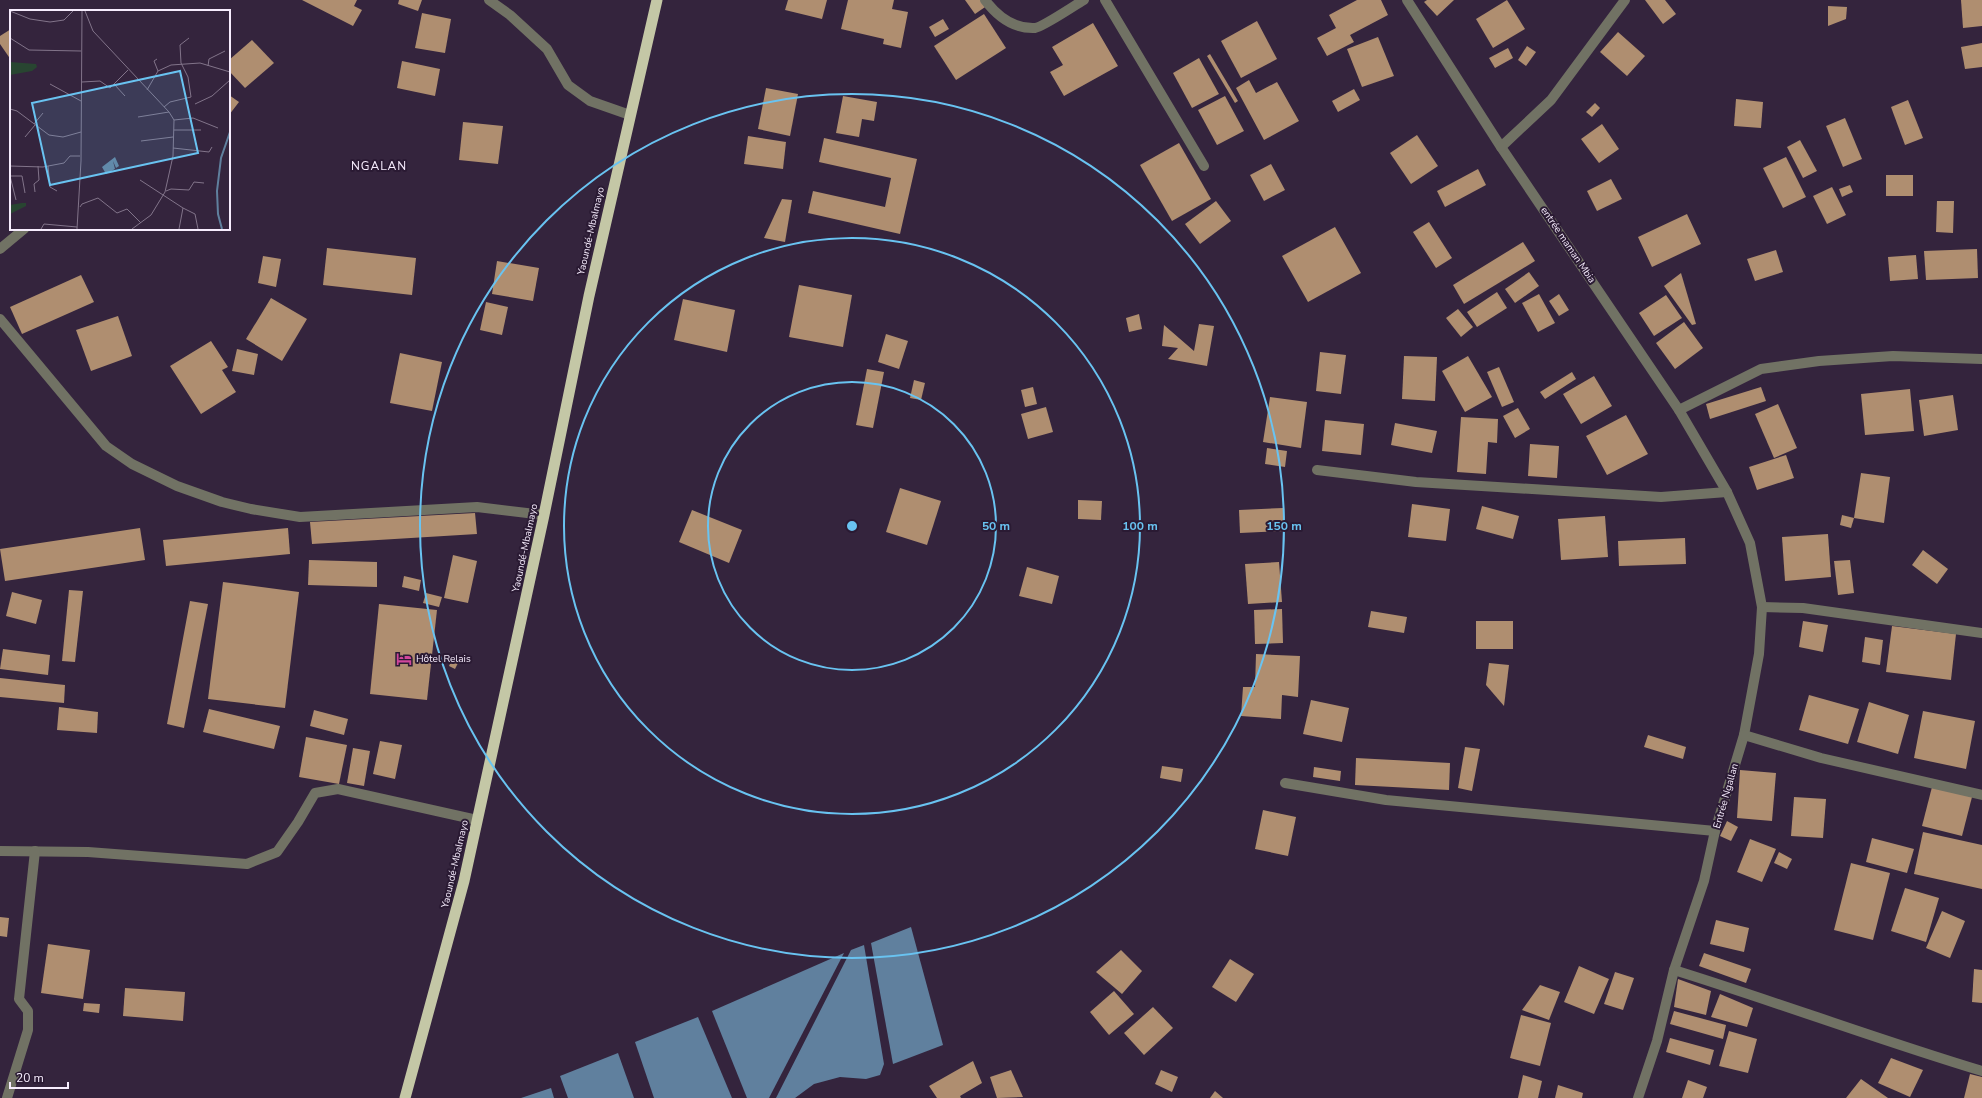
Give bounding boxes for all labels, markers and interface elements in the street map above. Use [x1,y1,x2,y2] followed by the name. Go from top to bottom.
[10,10,230,230] inset map
[351,158,407,174] district label: NGALAN
[574,185,608,277] street label: Yaoundé-Mbalmayo
[1537,204,1599,286] street label: entrée maman Mbia
[509,502,541,594] street label: Yaoundé-Mbalmayo
[982,518,1010,534] text: 50 m
[1122,518,1158,534] text: 100 m
[1266,518,1302,534] text: 150 m
[845,519,859,533] centre of rings
[395,650,413,668] hotel icon: Hôtel Relais
[416,652,471,666] place label: Hôtel Relais
[1710,762,1742,830] street label: Entrée Ngallan
[438,818,472,910] street label: Yaoundé-Mbalmayo
[10,1064,68,1090] scale bar
[16,1070,44,1086] text: 20 m

